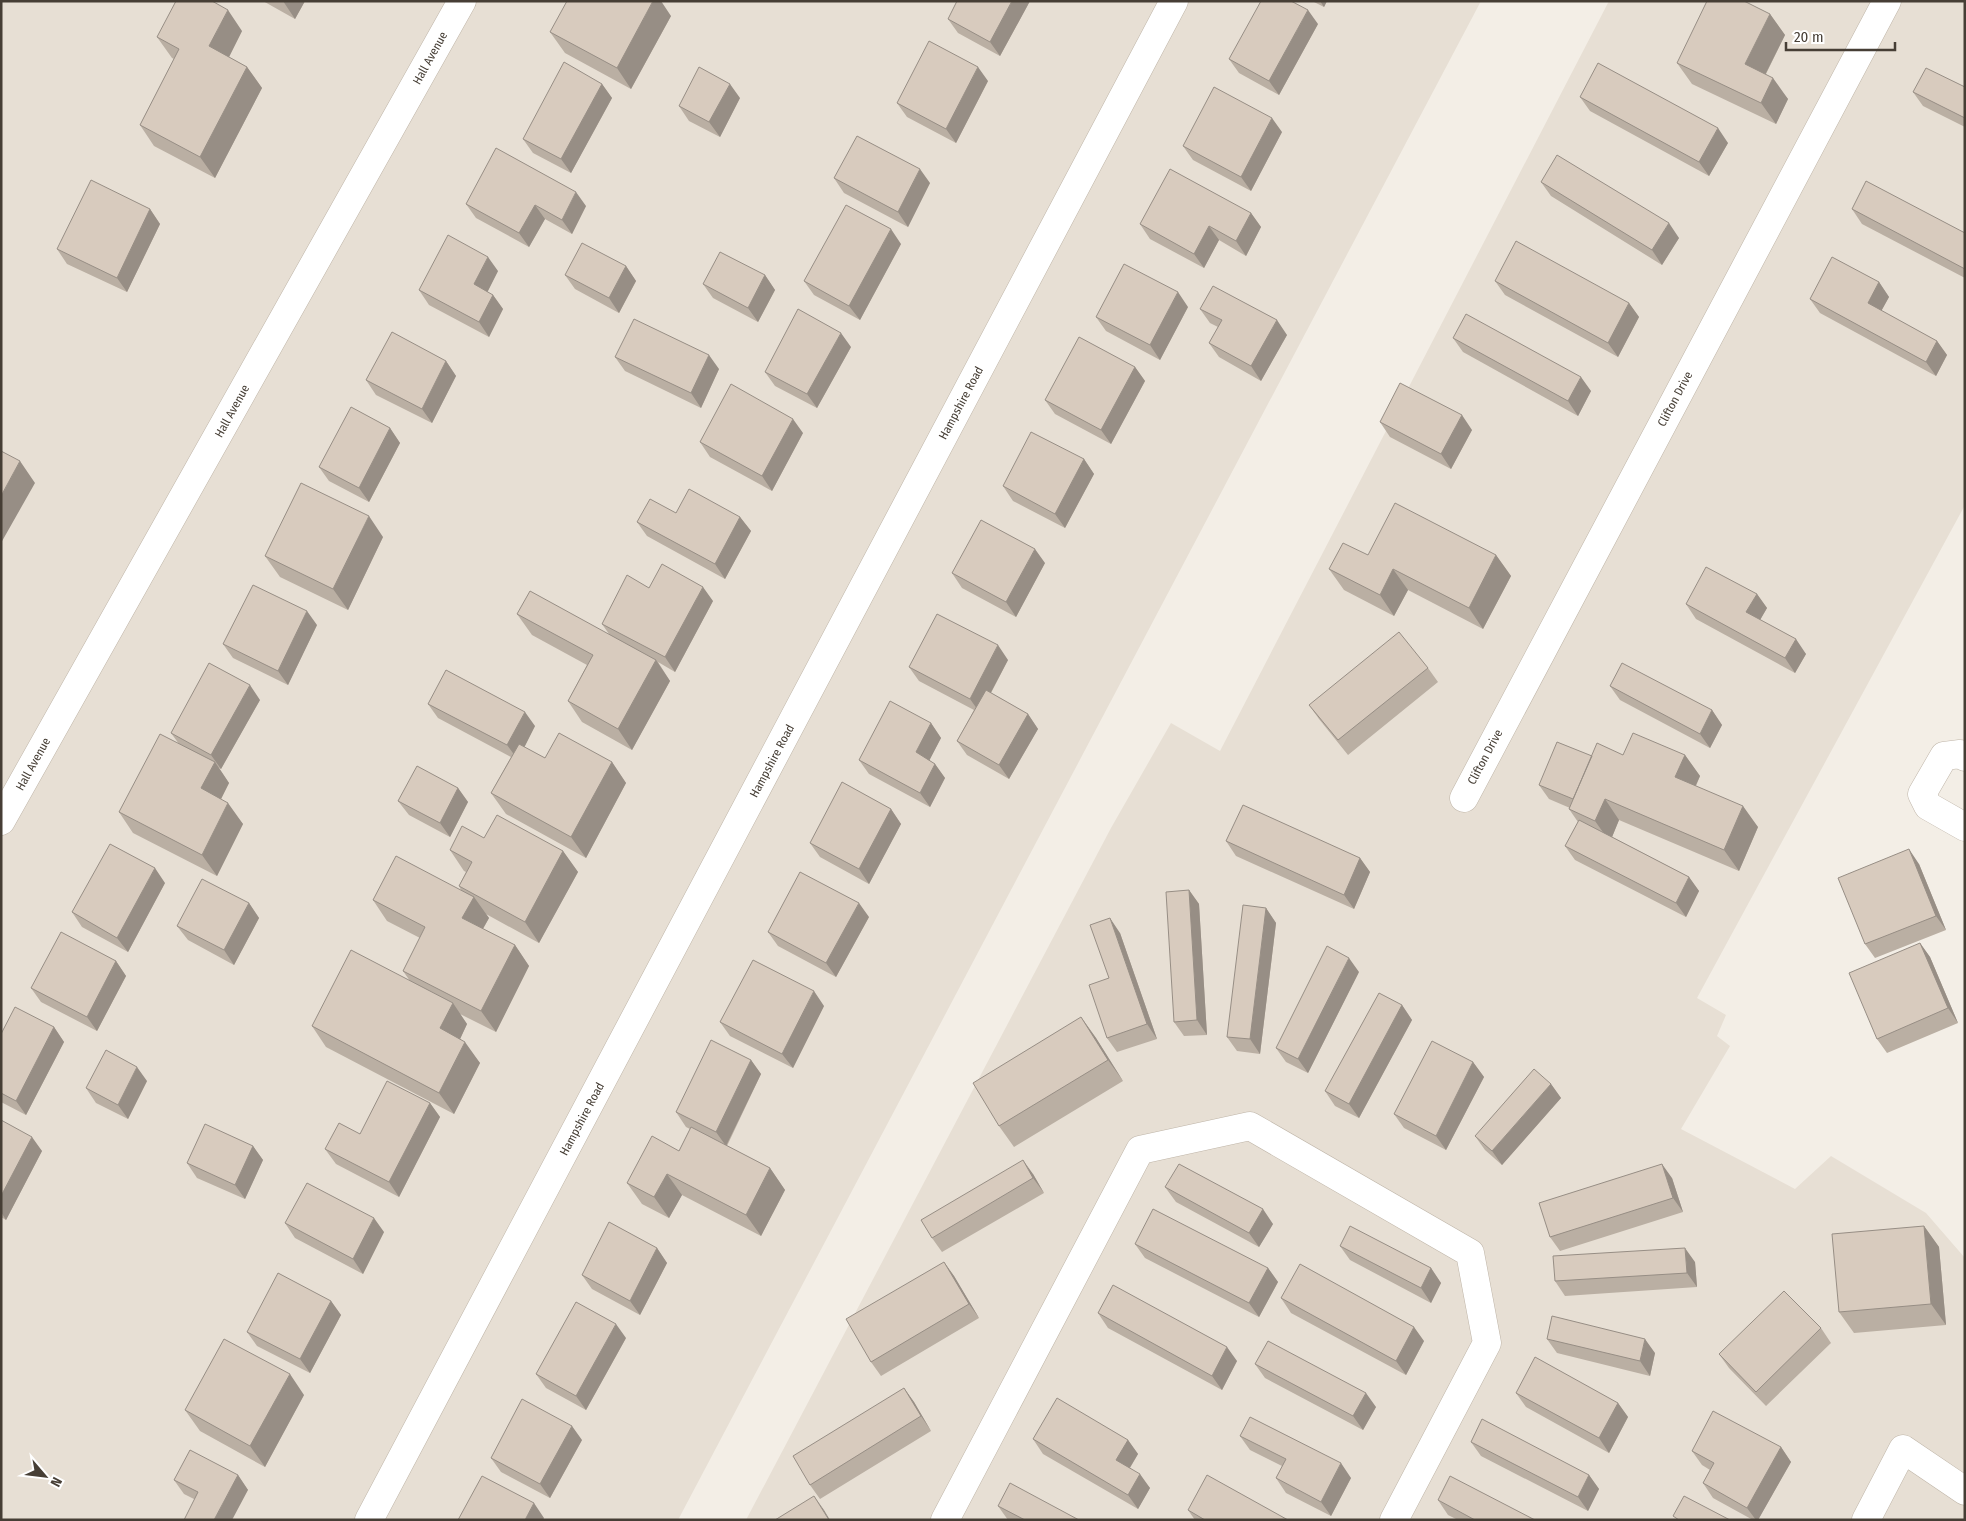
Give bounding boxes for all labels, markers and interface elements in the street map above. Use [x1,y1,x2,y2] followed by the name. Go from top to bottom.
[1786,20,1895,52] scale bar
[1794,28,1824,46] text: 20 m
[410,29,450,87] street label: Hall Avenue
[936,364,986,442] street label: Hampshire Road
[1655,369,1695,429] street label: Clifton Drive
[212,382,252,440] street label: Hall Avenue
[747,722,797,800] street label: Hampshire Road
[1465,727,1505,787] street label: Clifton Drive
[13,735,53,793] street label: Hall Avenue
[557,1080,607,1158] street label: Hampshire Road
[20,1451,70,1501] north arrow
[47,1474,66,1490] text: N

